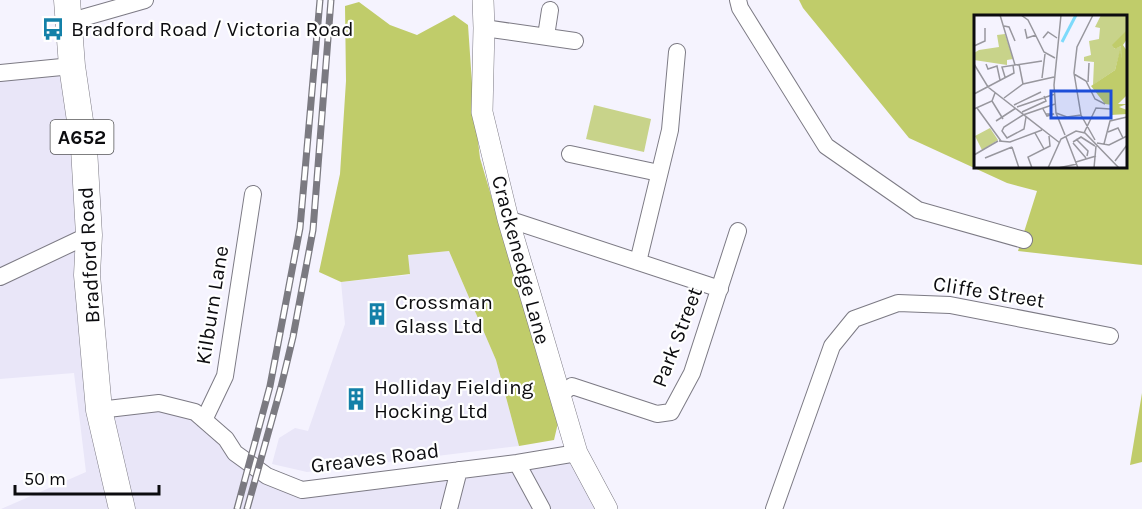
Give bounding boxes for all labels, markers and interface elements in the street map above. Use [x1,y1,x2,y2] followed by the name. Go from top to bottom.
[974,15,1127,168] inset map
[40,16,66,42] bus stop icon: Bradford Road / Victoria Road
[71,17,354,41] place label: Bradford Road / Victoria Road
[50,120,113,154] road number: A652
[487,173,555,347] street label: Crackenedge Lane
[73,186,105,324] street label: Bradford Road
[191,244,233,366] street label: Kilburn Lane
[931,271,1047,313] street label: Cliffe Street
[647,283,707,390] street label: Park Street
[395,290,493,338] place label: Crossman Glass Ltd
[364,301,390,327] building icon: Crossman Glass Ltd
[374,375,534,423] place label: Holliday Fielding Hocking Ltd
[343,386,369,412] building icon: Holliday Fielding Hocking Ltd
[309,438,441,478] street label: Greaves Road
[15,458,159,496] scale bar
[24,468,66,490] text: 50 m

